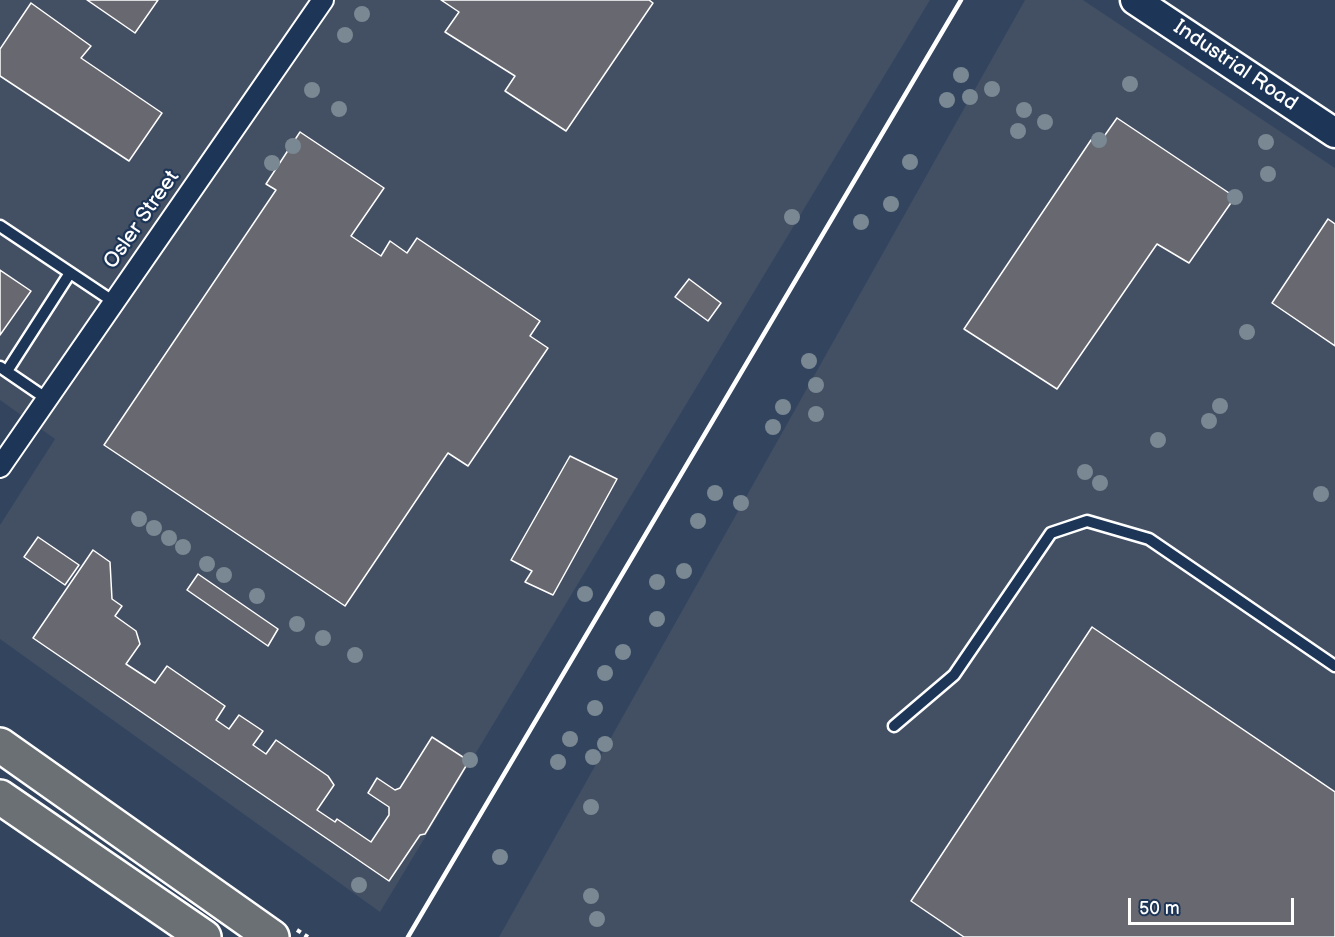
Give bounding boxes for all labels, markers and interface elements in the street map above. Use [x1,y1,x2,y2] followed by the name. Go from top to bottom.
[1168,15,1302,117] street label: Industrial Road
[99,166,185,274] street label: Osler Street
[1131,886,1298,924] scale bar
[1139,898,1180,919] text: 50 m

